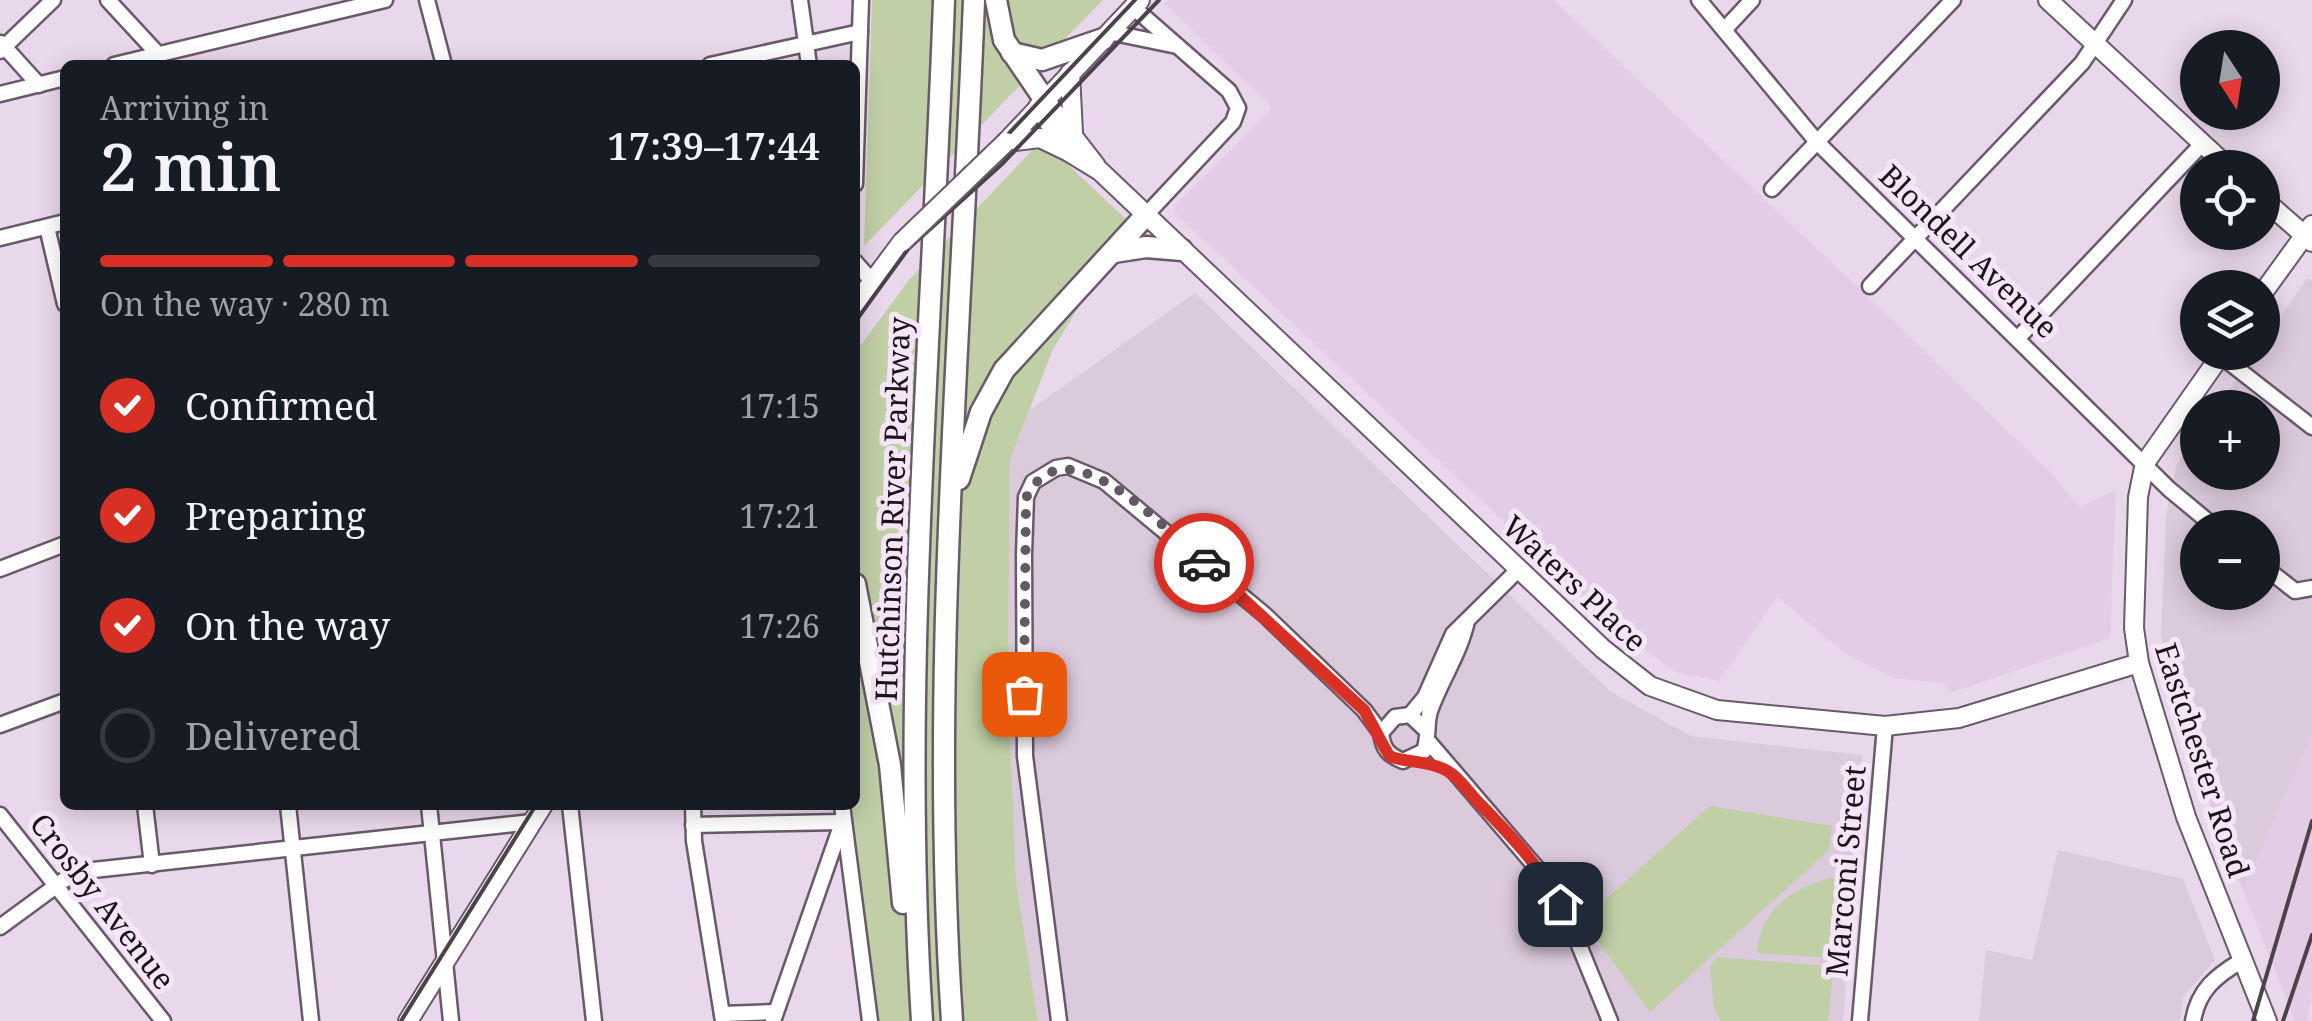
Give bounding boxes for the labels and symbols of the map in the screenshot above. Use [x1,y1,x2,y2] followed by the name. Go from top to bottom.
[2180,30,2280,130] north arrow
[1871,155,2067,347] street label: Blondell Avenue
[865,316,919,702] street label: Hutchinson River Parkway
[1494,505,1656,661] street label: Waters Place
[1154,513,1254,613] courier
[2146,638,2260,882] street label: Eastchester Road
[982,652,1067,737] pin
[1815,764,1875,978] street label: Marconi Street
[21,804,185,998] street label: Crosby Avenue
[1518,862,1603,947] pin

